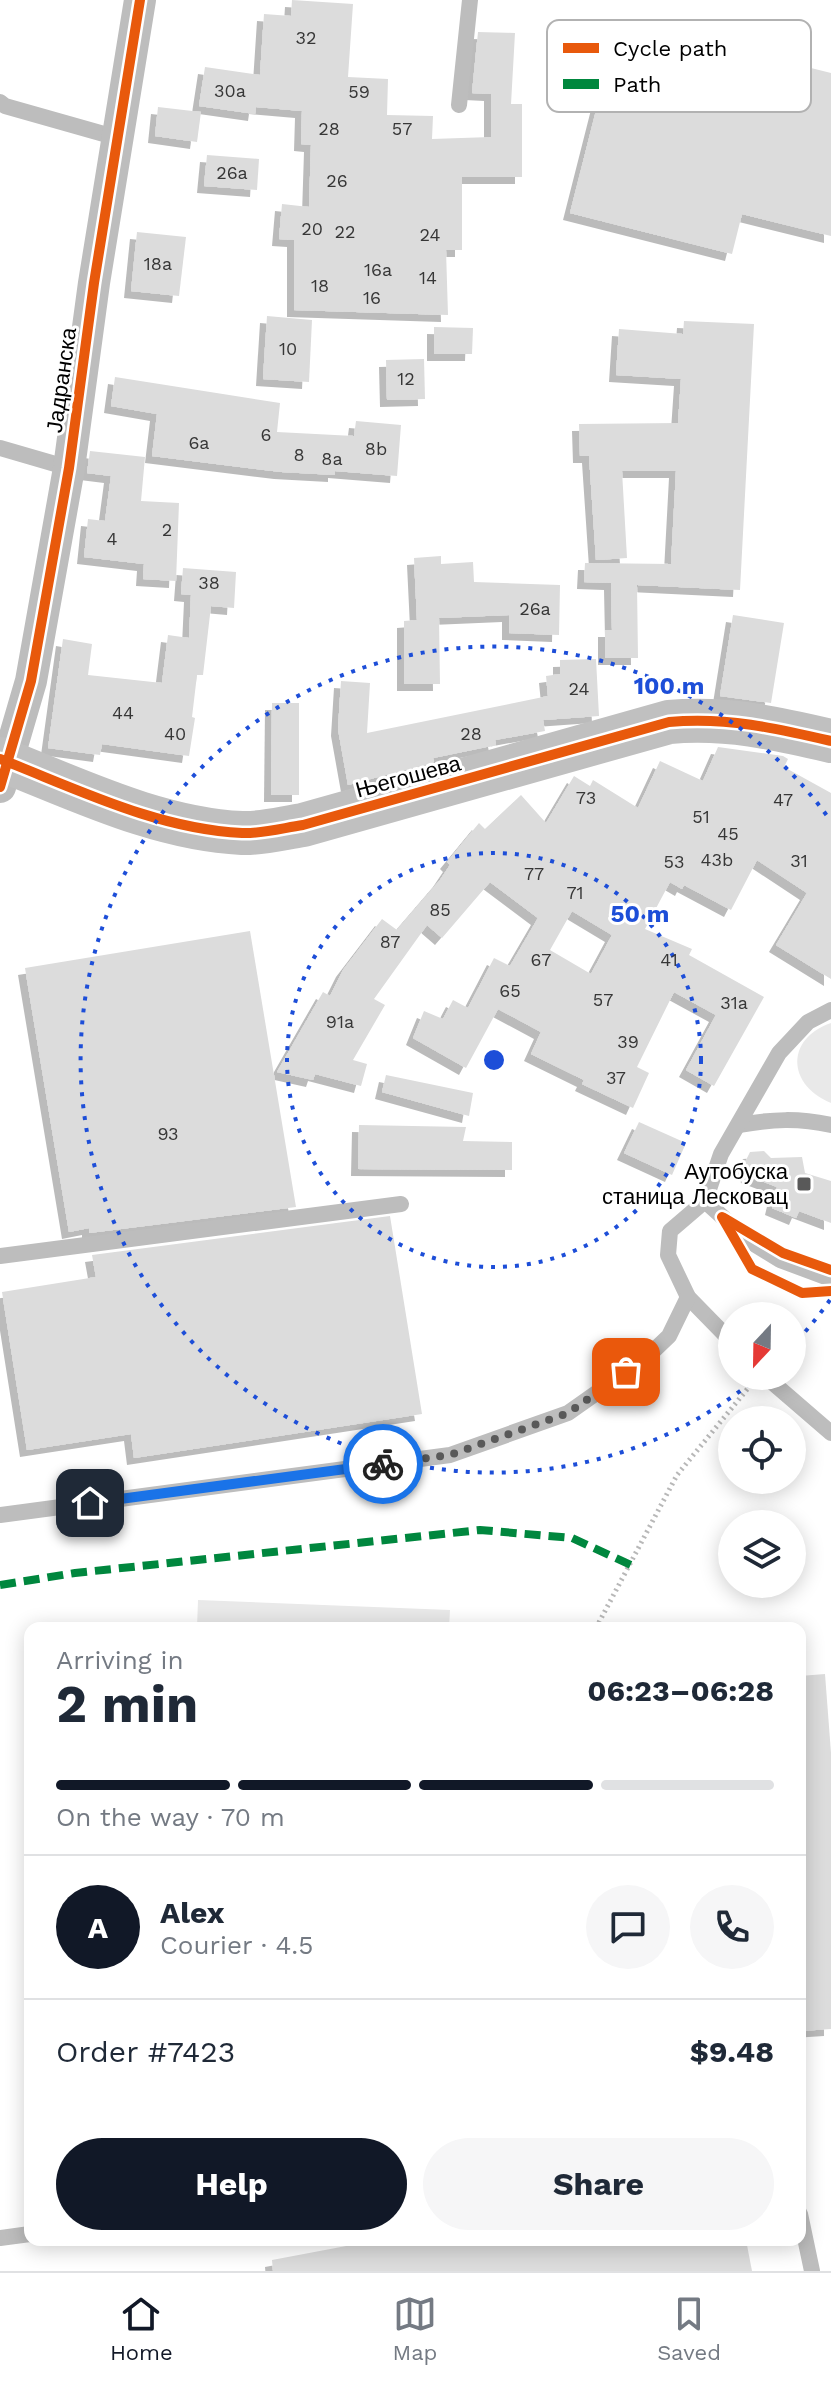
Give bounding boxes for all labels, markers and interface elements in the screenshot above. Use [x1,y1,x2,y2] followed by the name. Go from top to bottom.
[547,20,811,112] legend
[296,27,317,48] house number: 32
[613,36,727,61] text: Cycle path
[613,72,661,97] text: Path
[214,80,246,101] house number: 30a
[348,81,370,102] house number: 59
[318,118,340,139] house number: 28
[392,118,412,139] house number: 57
[216,162,248,183] house number: 26a
[326,170,348,191] house number: 26
[301,218,323,239] house number: 20
[335,221,356,242] house number: 22
[420,224,440,245] house number: 24
[144,253,172,274] house number: 18a
[364,259,392,280] house number: 16a
[419,267,437,288] house number: 14
[311,275,329,296] house number: 18
[363,287,381,308] house number: 16
[42,325,81,434] street label: Јадранска
[279,338,297,359] house number: 10
[397,368,415,389] house number: 12
[261,424,271,445] house number: 6
[188,432,210,453] house number: 6a
[365,438,387,459] house number: 8b
[293,444,305,465] house number: 8
[321,448,343,469] house number: 8a
[162,519,172,540] house number: 2
[107,528,118,549] house number: 4
[198,572,220,593] house number: 38
[519,598,551,619] house number: 26a
[634,672,704,700] text: 100 m
[569,678,589,699] house number: 24
[112,702,134,723] house number: 44
[164,723,186,744] house number: 40
[460,723,482,744] house number: 28
[353,750,464,803] street label: Његошева
[576,787,596,808] house number: 73
[773,789,793,810] house number: 47
[692,806,710,827] house number: 51
[717,823,739,844] house number: 45
[701,849,733,870] house number: 43b
[790,850,808,871] house number: 31
[664,851,684,872] house number: 53
[524,863,544,884] house number: 77
[566,882,584,903] house number: 71
[429,899,451,920] house number: 85
[611,900,669,928] text: 50 m
[380,931,400,952] house number: 87
[531,949,551,970] house number: 67
[660,949,678,970] house number: 41
[499,980,521,1001] house number: 65
[593,989,613,1010] house number: 57
[720,992,748,1013] house number: 31a
[326,1011,354,1032] house number: 91a
[617,1031,639,1052] house number: 39
[480,1046,508,1074] centre of rings
[606,1067,626,1088] house number: 37
[157,1123,179,1144] house number: 93
[602,1159,789,1209] place label: Аутобуска станица Лесковац
[795,1175,813,1193] marker: Аутобуска станица Лесковац
[718,1302,806,1390] north arrow
[718,1302,806,1598] map controls
[592,1338,660,1406] pin
[604,1350,648,1394] icon: bag
[718,1406,806,1494] button: locate
[343,1424,423,1504] courier
[361,1442,405,1486] icon: bike
[56,1469,124,1537] pin
[68,1481,112,1525] icon: home
[718,1510,806,1598] button: layers
[56,1645,184,1675] text: Arriving in
[587,1673,774,1708] text: 06:23–06:28
[56,1674,198,1735] text: 2 min
[56,1802,285,1832] text: On the way · 70 m
[586,1885,670,1969] button: chat
[690,1885,774,1969] button: phone
[160,1895,224,1930] text: Alex
[88,1910,108,1945] text: A
[160,1930,313,1960] text: Courier · 4.5
[56,2034,235,2069] text: Order #7423
[690,2034,774,2069] text: $9.48
[56,2138,407,2230] button: Help
[423,2138,774,2230] button: Share
[110,2292,173,2365] tab: Home
[393,2292,437,2365] tab: Map
[657,2292,721,2365] tab: Saved

